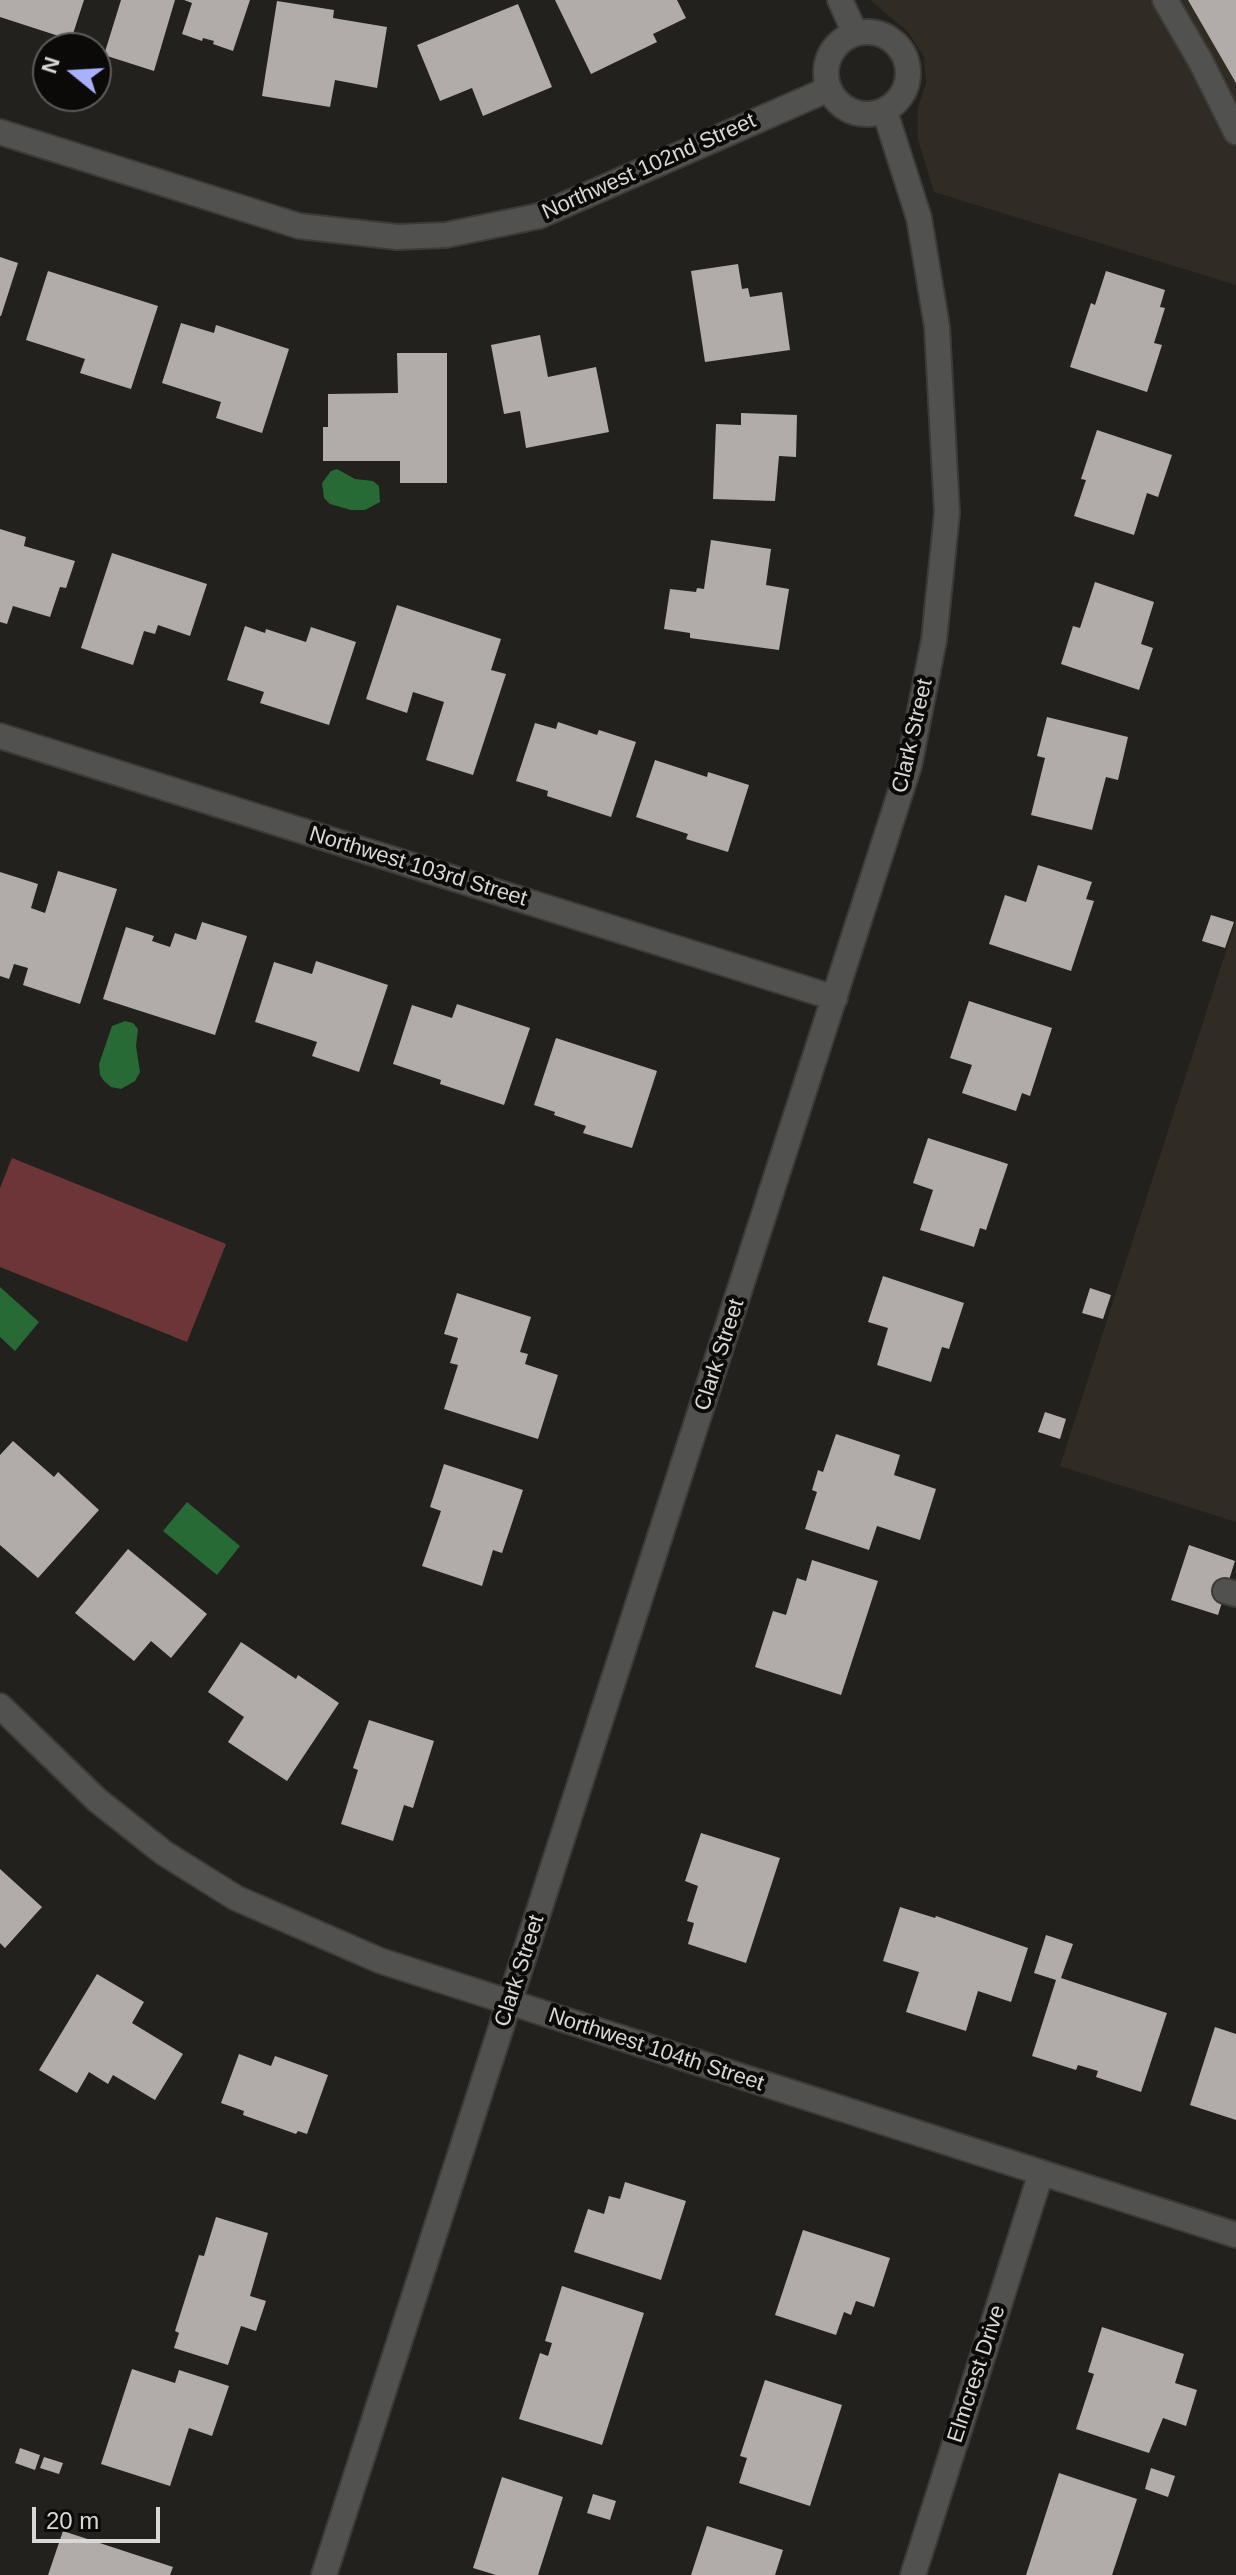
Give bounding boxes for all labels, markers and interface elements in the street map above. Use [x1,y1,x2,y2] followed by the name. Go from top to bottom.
[32,32,112,112] north arrow
[36,54,65,76] text: N
[538,108,760,226] street label: Northwest 102nd Street
[887,676,939,796] street label: Clark Street
[306,821,530,913] street label: Northwest 103rd Street
[690,1296,750,1414] street label: Clark Street
[490,1912,550,2030] street label: Clark Street
[545,2003,767,2097] street label: Northwest 104th Street
[942,2302,1012,2446] street label: Elmcrest Drive
[36,2491,164,2541] scale bar
[46,2507,99,2534] text: 20 m

